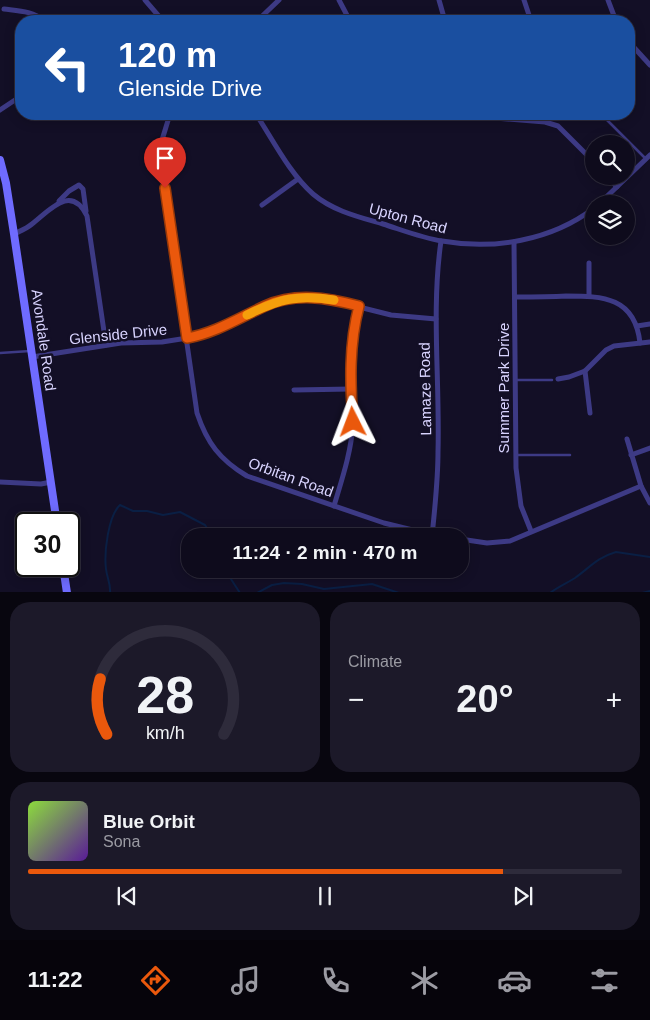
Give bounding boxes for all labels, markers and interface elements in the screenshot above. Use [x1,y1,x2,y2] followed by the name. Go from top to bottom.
[35,35,100,100] icon: left
[118,35,217,74] text: 120 m
[118,76,262,101] text: Glenside Drive
[585,135,635,245] map controls
[585,135,635,185] button: search
[144,137,186,188] pin
[151,144,179,172] icon: arrive
[585,195,635,245] button: layers
[367,199,449,237] street label: Upton Road
[28,288,60,392] street label: Avondale Road
[68,320,168,348] street label: Glenside Drive
[495,323,512,453] street label: Summer Park Drive
[416,342,434,436] street label: Lamaze Road
[326,395,378,447] position arrow
[246,454,336,500] street label: Orbitan Road
[15,512,80,577] speed limit sign: 30
[233,542,417,563] text: 11:24 · 2 min · 470 m
[348,653,402,670] text: Climate
[136,666,194,724] text: 28
[456,678,514,720] text: 20°
[348,684,364,715] text: −
[606,684,622,715] text: +
[146,723,184,743] text: km/h
[103,811,195,832] text: Blue Orbit
[103,833,140,850] text: Sona
[113,882,141,910] icon: previous
[311,882,339,910] icon: pause
[509,882,537,910] icon: next
[138,963,173,998] icon: directions
[228,963,263,998] icon: music
[318,963,353,998] icon: phone
[407,963,442,998] icon: climate
[497,963,532,998] icon: car
[587,963,622,998] icon: filters
[27,967,83,992] text: 11:22

